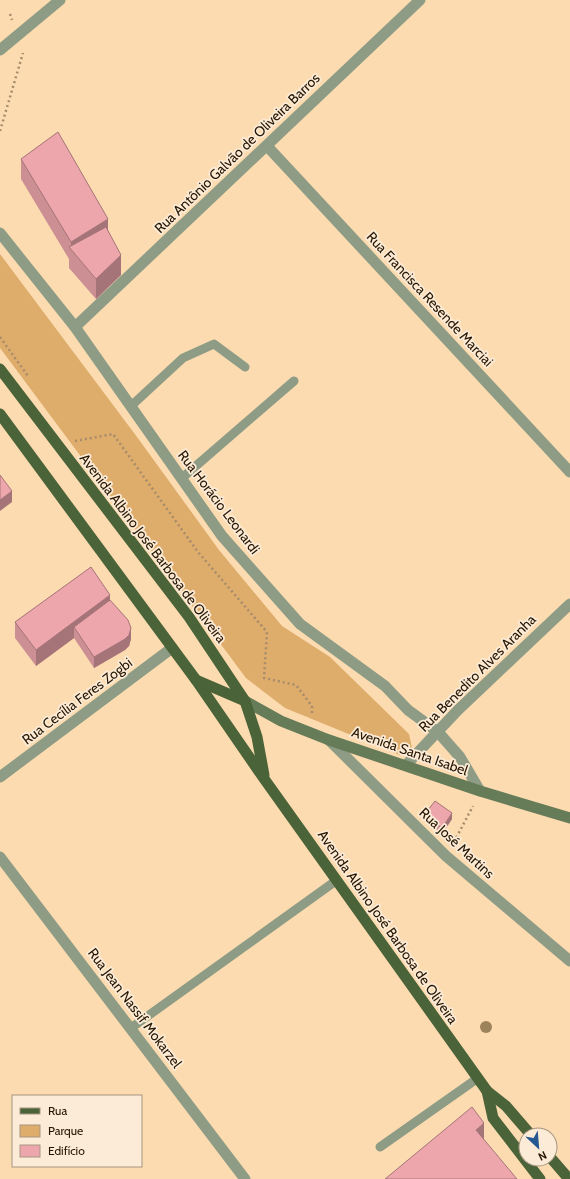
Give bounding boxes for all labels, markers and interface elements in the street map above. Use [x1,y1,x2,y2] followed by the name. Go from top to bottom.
[151,69,324,237] street label: Rua Antônio Galvão de Oliveira Barros
[363,228,497,370] street label: Rua Francisca Resende Marciai
[174,447,264,557] street label: Rua Horácio Leonardi
[76,450,230,647] street label: Avenida Albino José Barbosa de Oliveira
[415,610,540,735] street label: Rua Benedito Alves Aranha
[18,654,136,748] street label: Rua Cecília Feres Zogbi
[349,723,471,780] street label: Avenida Santa Isabel
[416,804,499,883] street label: Rua José Martins
[314,827,462,1028] street label: Avenida Albino José Barbosa de Oliveira
[84,944,186,1072] street label: Rua Jean Nassif Mokarzel
[12,1095,142,1167] legend
[48,1103,67,1118] text: Rua
[48,1123,83,1138] text: Parque
[518,1127,558,1167] north arrow
[48,1143,85,1158] text: Edifício
[536,1148,549,1164] text: N

